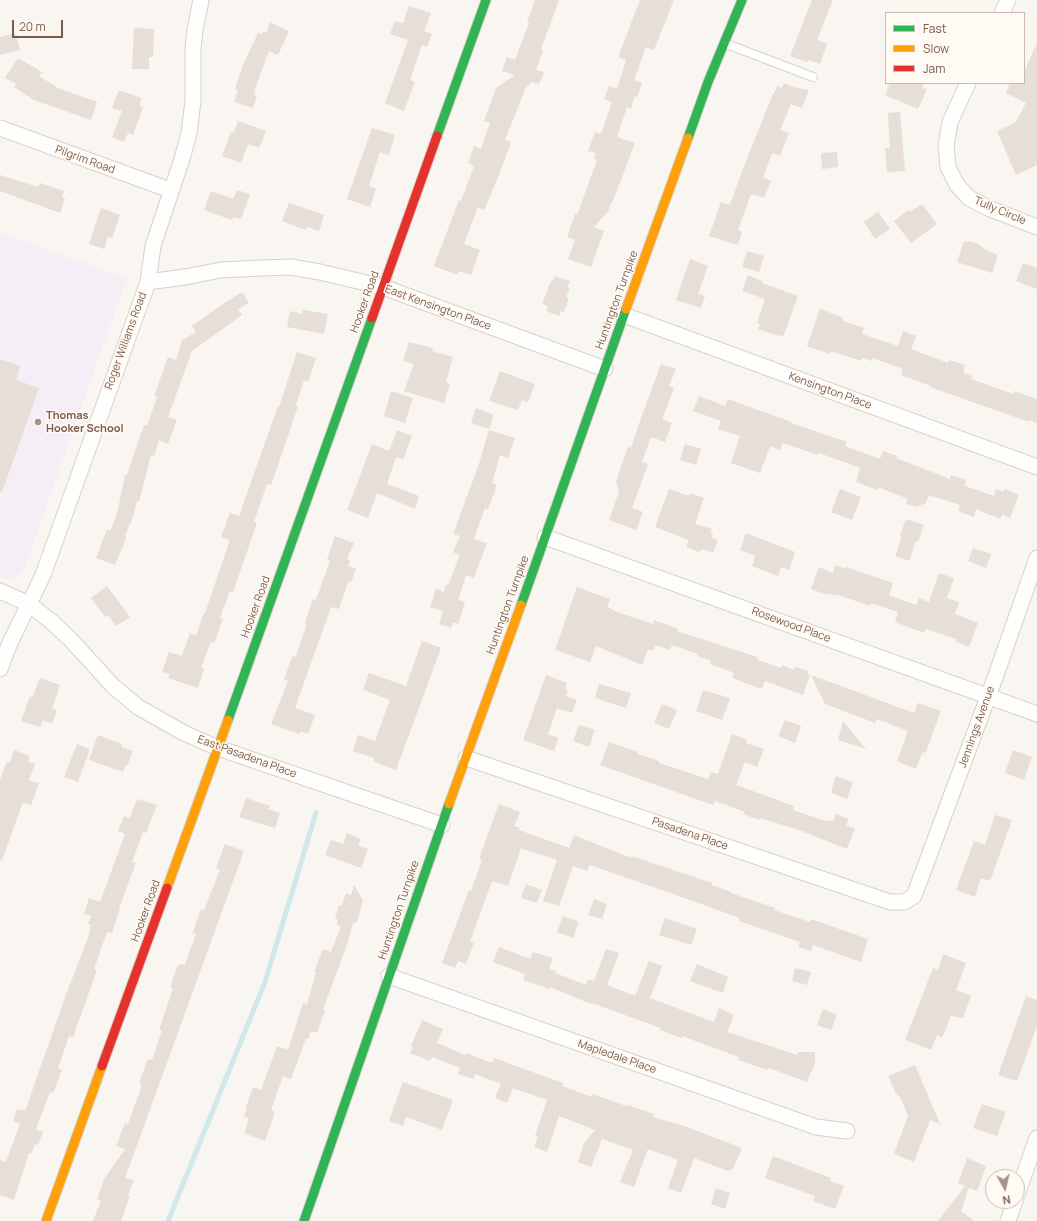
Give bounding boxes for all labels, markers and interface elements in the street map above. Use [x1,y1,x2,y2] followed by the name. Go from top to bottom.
[14,12,65,38] scale bar
[885,12,1025,84] legend
[19,18,46,35] text: 20 m
[923,20,947,37] text: Fast
[923,40,949,57] text: Slow
[923,60,945,77] text: Jam
[53,143,117,177] street label: Pilgrim Road
[972,194,1028,228] street label: Tully Circle
[593,249,641,351] street label: Huntington Turnpike
[348,269,382,335] street label: Hooker Road
[383,283,493,333] street label: East Kensington Place
[102,291,150,391] street label: Roger Williams Road
[787,370,873,412] street label: Kensington Place
[46,409,124,435] place label: Thomas Hooker School
[33,417,43,427] marker: Thomas Hooker School
[484,554,532,656] street label: Huntington Turnpike
[239,574,273,640] street label: Hooker Road
[750,605,832,645] street label: Rosewood Place
[956,684,998,770] street label: Jennings Avenue
[196,733,298,781] street label: East Pasadena Place
[650,815,730,853] street label: Pasadena Place
[376,859,422,961] street label: Huntington Turnpike
[129,878,163,944] street label: Hooker Road
[576,1037,658,1077] street label: Mapledale Place
[985,1169,1025,1209] north arrow
[1002,1192,1012,1208] text: N

